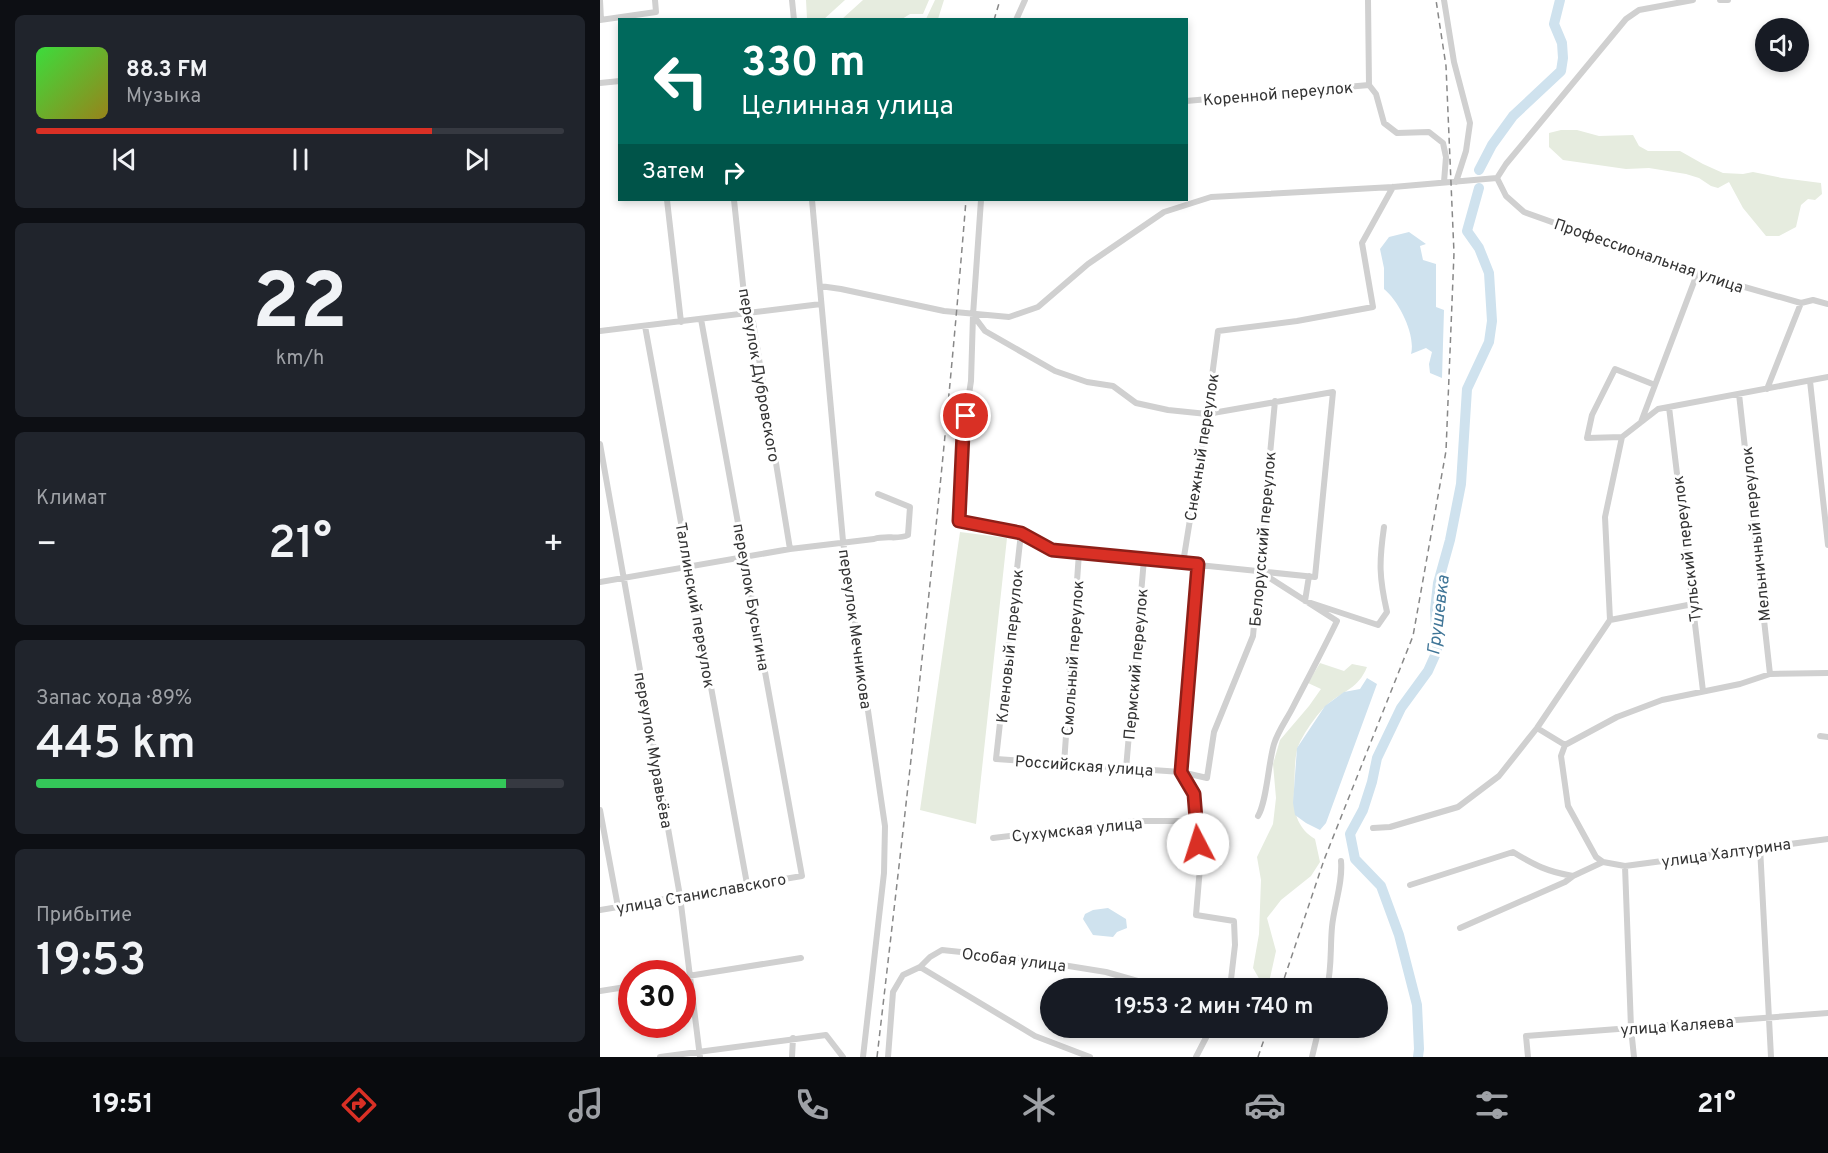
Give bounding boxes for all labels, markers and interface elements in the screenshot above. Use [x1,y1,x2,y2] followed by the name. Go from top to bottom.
[1755,18,1809,72] map controls
[1755,18,1809,72] button: sound
[741,38,866,91] text: 330 m
[642,42,720,120] icon: left
[126,57,208,84] text: 88.3 FM
[1202,78,1354,112] street label: Коренной переулок
[126,84,201,110] text: Музыка
[741,90,954,124] text: Целинная улица
[108,143,141,176] icon: previous
[284,143,317,176] icon: pause
[460,143,493,176] icon: next
[717,156,750,189] icon: right
[642,159,705,186] text: Затем
[1551,215,1746,299] street label: Профессиональная улица
[252,257,348,356] text: 22
[733,287,783,464] street label: переулок Дубровского
[276,346,324,372] text: km/h
[1181,372,1225,523] street label: Снежный переулок
[940,390,991,441] pin
[949,399,982,432] icon: arrive
[1738,445,1776,622] street label: Мельничный переулок
[1246,451,1282,628] street label: Белорусский переулок
[1669,474,1707,623] street label: Тульский переулок
[36,486,107,512] text: Климат
[268,517,332,574] text: 21°
[670,521,718,690] street label: Таллинский переулок
[727,522,773,673] street label: переулок Бусыгина
[36,525,57,567] text: −
[543,525,564,567] text: +
[833,548,875,711] street label: переулок Мечникова
[993,568,1029,724] street label: Кленовый переулок
[1423,573,1456,656] water label: Грушевка
[1059,580,1089,737] street label: Смольный переулок
[1120,588,1154,741] street label: Пермский переулок
[628,671,676,830] street label: переулок Муравьёва
[36,686,192,712] text: Запас хода · 89%
[36,717,196,774] text: 445 km
[1014,752,1154,782] street label: Российская улица
[1166,812,1230,876] position arrow
[1011,814,1144,848] street label: Сухумская улица
[1660,835,1792,873] street label: улица Халтурина
[615,870,788,920] street label: улица Станиславского
[36,903,132,929] text: Прибытие
[36,934,146,991] text: 19:53
[960,945,1067,977] street label: Особая улица
[618,960,696,1038] speed limit sign: 30
[1115,994,1313,1021] text: 19:53 · 2 мин · 740 m
[1620,1013,1735,1041] street label: улица Каляева
[338,1084,380,1126] icon: directions
[565,1084,607,1126] icon: music
[791,1084,833,1126] icon: phone
[1018,1084,1060,1126] icon: climate
[1244,1084,1286,1126] icon: car
[1471,1084,1513,1126] icon: filters
[92,1088,154,1122] text: 19:51
[1697,1088,1736,1122] text: 21°

